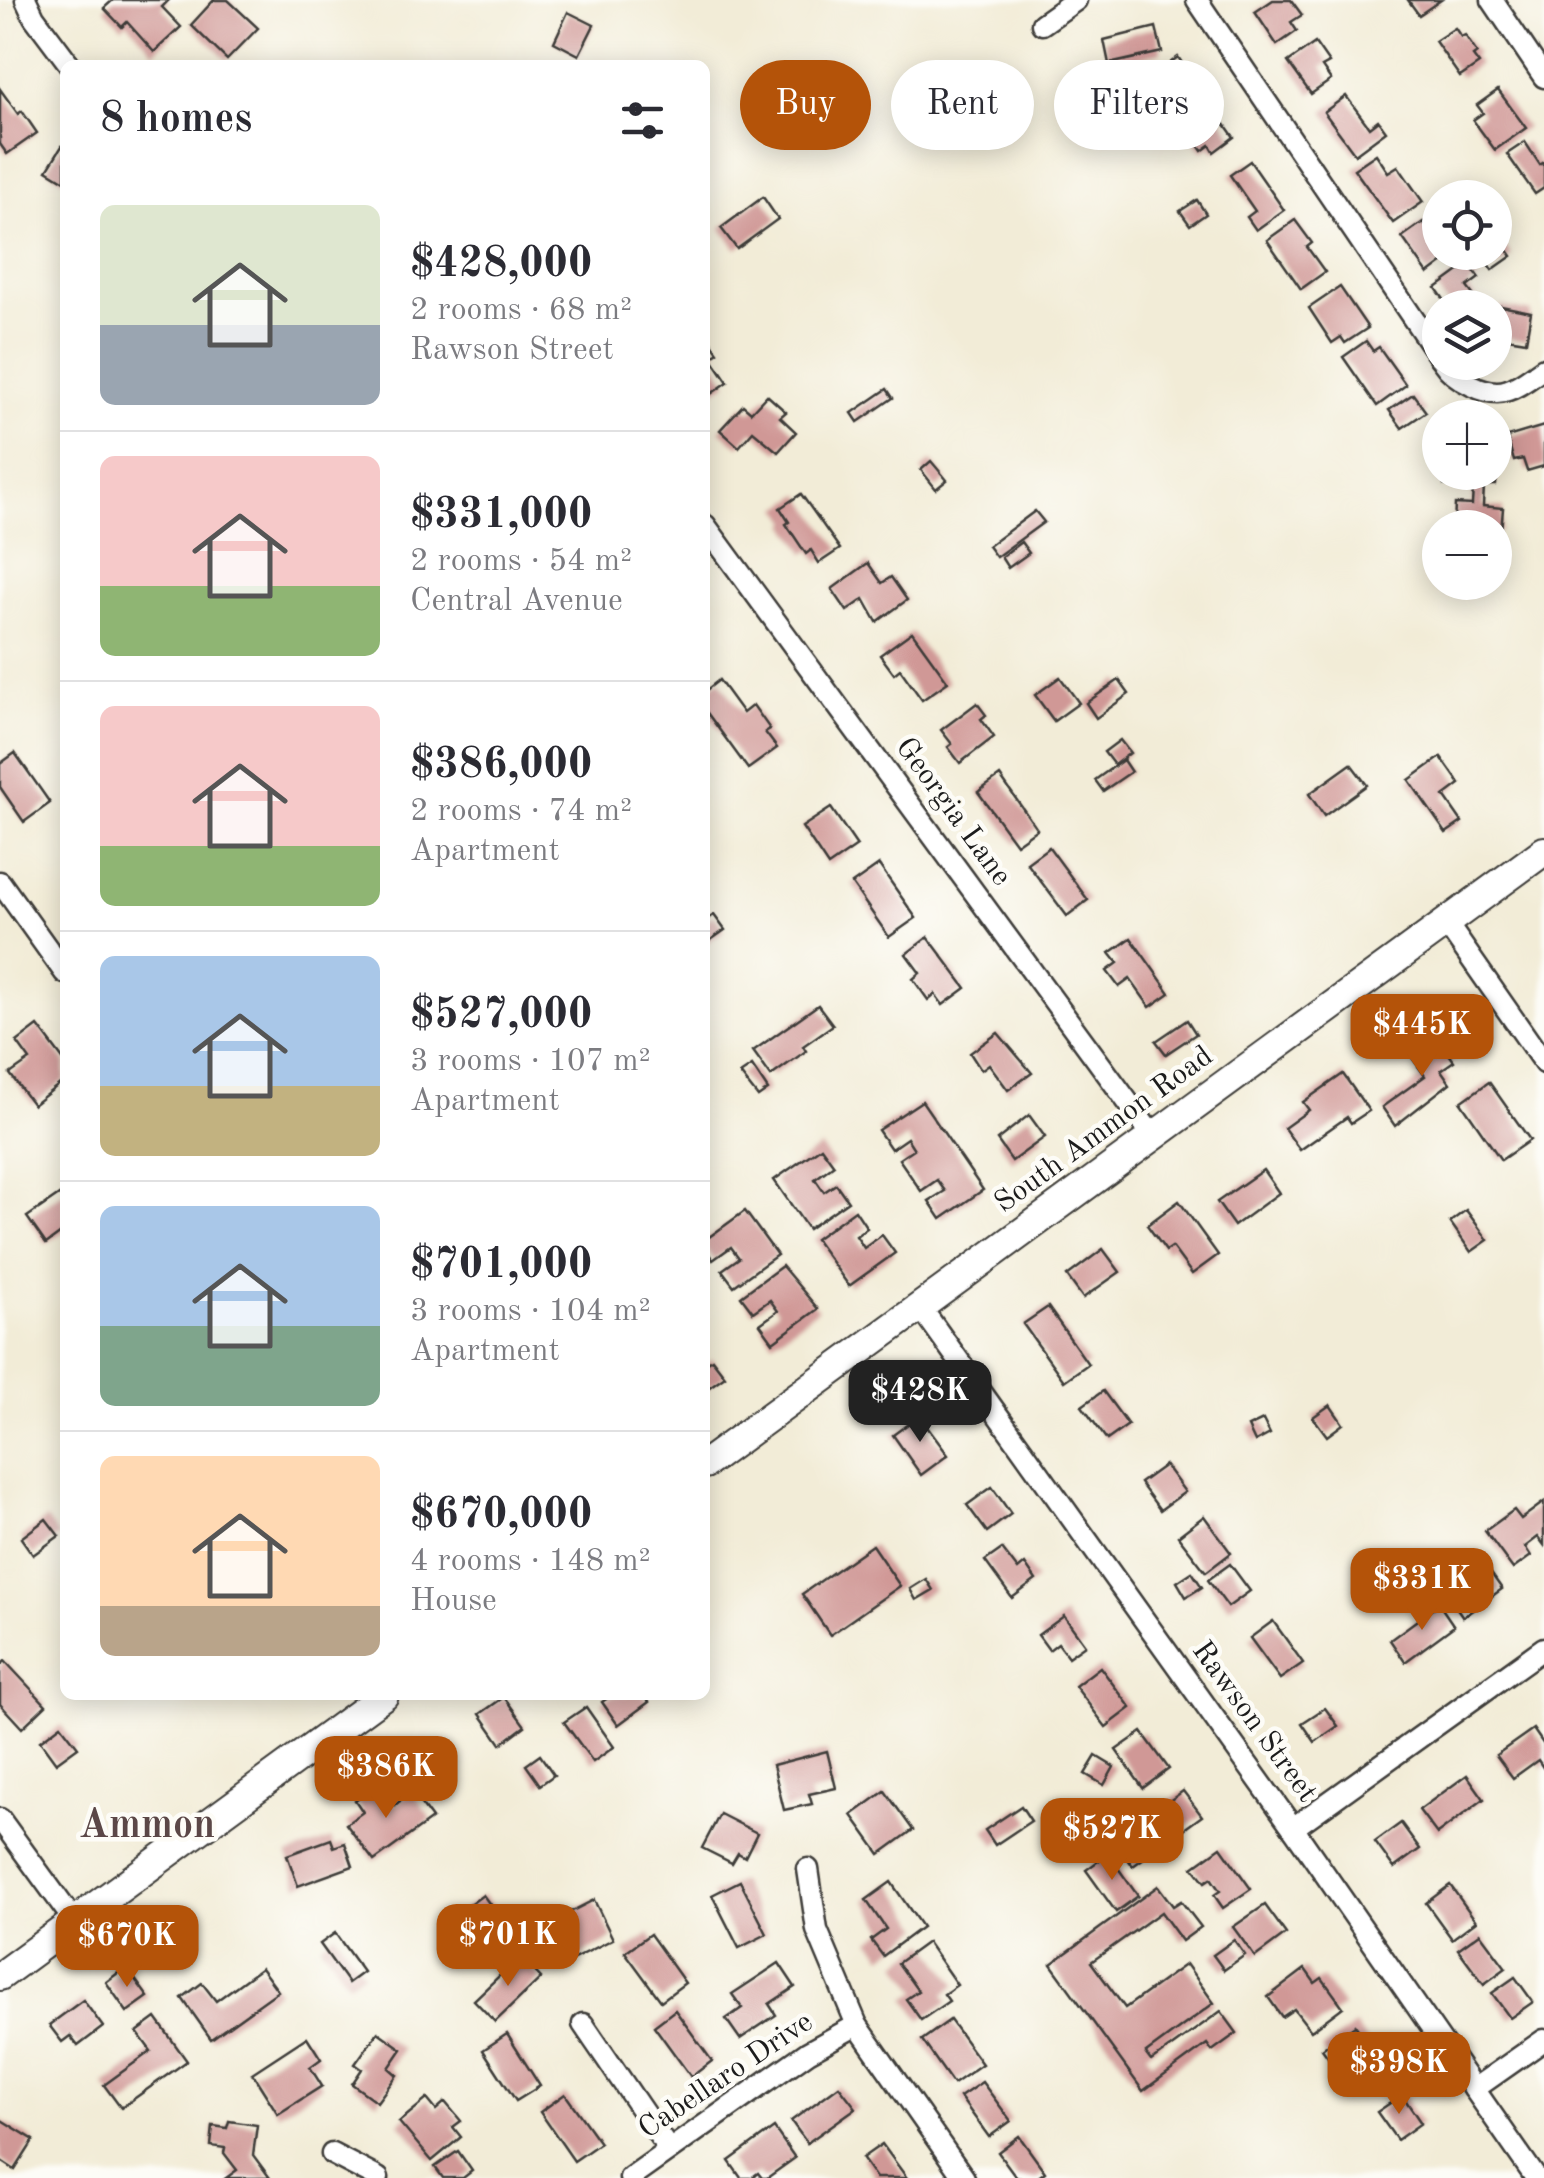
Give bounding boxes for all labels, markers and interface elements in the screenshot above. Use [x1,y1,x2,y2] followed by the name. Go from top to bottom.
[740,60,871,150] chip: Buy
[891,60,1034,150] chip: Rent
[1054,60,1224,150] chip: Filters
[615,93,670,148] icon: filters
[100,99,252,141] text: 8 homes
[1422,180,1512,600] map controls
[1422,180,1512,270] button: locate
[410,244,592,286] text: $428,000
[180,245,300,365] icon: home
[1422,290,1512,380] button: layers
[410,295,632,327] text: 2 rooms · 68 m²
[410,335,614,367] text: Rawson Street
[1422,400,1512,490] button: +
[410,495,592,537] text: $331,000
[180,496,300,616] icon: home
[1422,510,1512,600] button: −
[410,546,632,578] text: 2 rooms · 54 m²
[410,586,623,618] text: Central Avenue
[889,732,1017,892] street label: Georgia Lane
[410,745,592,787] text: $386,000
[180,746,300,866] icon: home
[410,796,632,828] text: 2 rooms · 74 m²
[410,836,560,868] text: Apartment
[1352,994,1492,1079] pin: $445K
[410,995,592,1037] text: $527,000
[180,996,300,1116] icon: home
[1373,1010,1471,1042] text: $445K
[989,1041,1219,1219] street label: South Ammon Road
[410,1046,651,1078] text: 3 rooms · 107 m²
[410,1086,560,1118] text: Apartment
[410,1245,592,1287] text: $701,000
[180,1246,300,1366] icon: home
[410,1296,651,1328] text: 3 rooms · 104 m²
[410,1336,560,1368] text: Apartment
[850,1360,990,1445] pin: $428K
[871,1376,969,1408] text: $428K
[410,1495,592,1537] text: $670,000
[180,1496,300,1616] icon: home
[410,1546,651,1578] text: 4 rooms · 148 m²
[1352,1548,1492,1633] pin: $331K
[1373,1564,1471,1596] text: $331K
[410,1586,497,1618] text: House
[1186,1636,1322,1808] street label: Rawson Street
[316,1736,456,1821] pin: $386K
[337,1752,435,1784] text: $386K
[1042,1798,1182,1883] pin: $527K
[79,1807,215,1847] district label: Ammon
[1063,1814,1161,1846] text: $527K
[438,1904,578,1989] pin: $701K
[57,1905,197,1990] pin: $670K
[459,1920,557,1952] text: $701K
[78,1921,176,1953] text: $670K
[634,2007,818,2145] street label: Cabellaro Drive
[1329,2032,1469,2117] pin: $398K
[1350,2048,1448,2080] text: $398K

